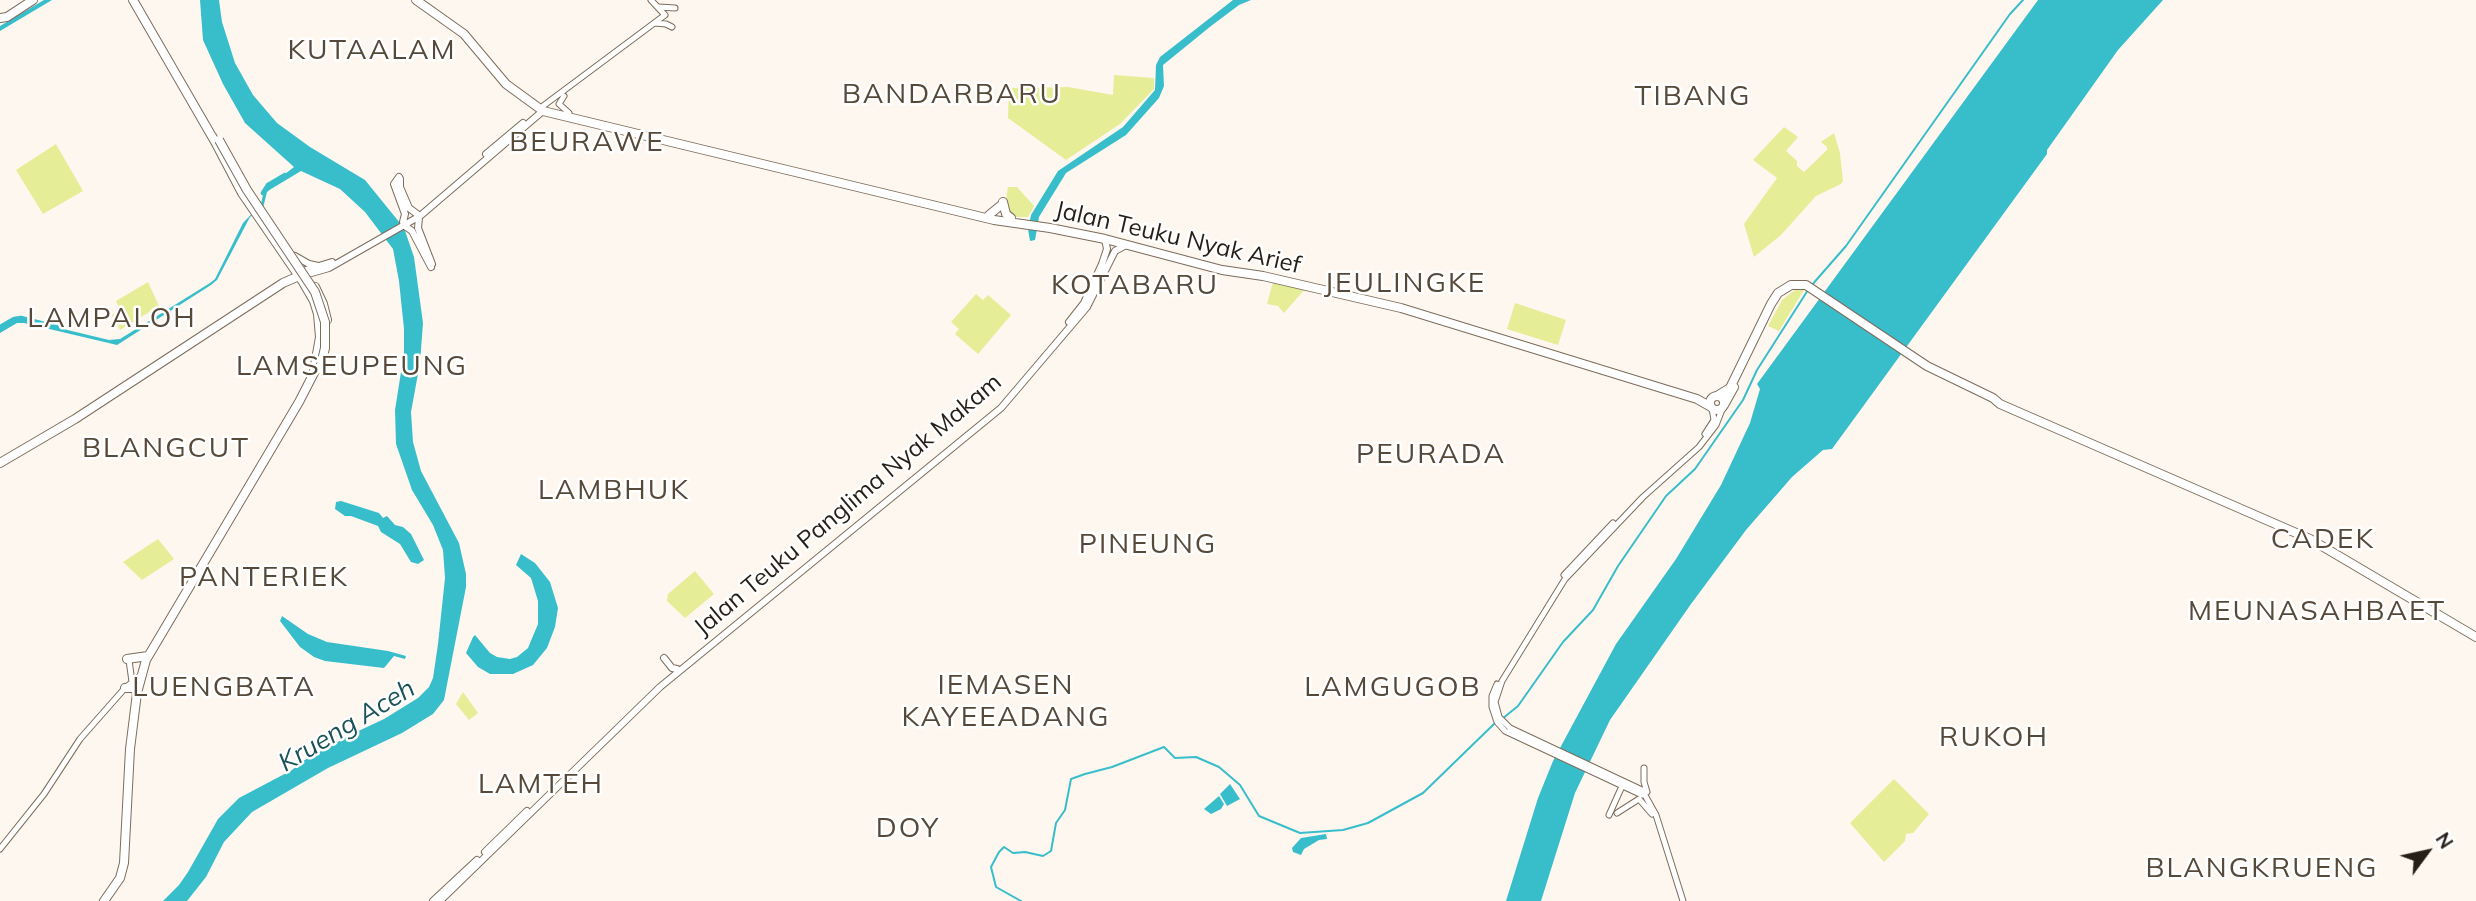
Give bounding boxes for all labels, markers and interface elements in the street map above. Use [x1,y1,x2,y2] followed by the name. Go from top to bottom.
[288,34,456,68] district label: KUTAALAM
[843,78,1061,112] district label: BANDARBARU
[1635,80,1751,114] district label: TIBANG
[510,126,664,160] district label: BEURAWE
[1052,196,1304,280] street label: Jalan Teuku Nyak Arief
[1325,267,1485,301] district label: JEULINGKE
[1052,269,1218,303] district label: KOTABARU
[28,302,196,336] district label: LAMPALOH
[237,350,467,384] district label: LAMSEUPEUNG
[689,368,1007,642] street label: Jalan Teuku Panglima Nyak Makam
[83,432,249,466] district label: BLANGCUT
[1357,438,1505,472] district label: PEURADA
[539,474,689,508] district label: LAMBHUK
[2271,523,2375,557] district label: CADEK
[1080,528,1216,562] district label: PINEUNG
[180,561,348,595] district label: PANTERIEK
[2189,595,2445,629] district label: MEUNASAHBAET
[903,669,1109,735] district label: IEMASEN KAYEEADANG
[133,671,315,705] district label: LUENGBATA
[1305,671,1481,705] district label: LAMGUGOB
[273,673,421,779] water label: Krueng Aceh
[1940,721,2048,755] district label: RUKOH
[479,768,603,802] district label: LAMTEH
[876,812,940,846] district label: DOY
[2392,817,2462,887] north arrow
[2431,828,2459,853] text: N
[2147,852,2377,886] district label: BLANGKRUENG

